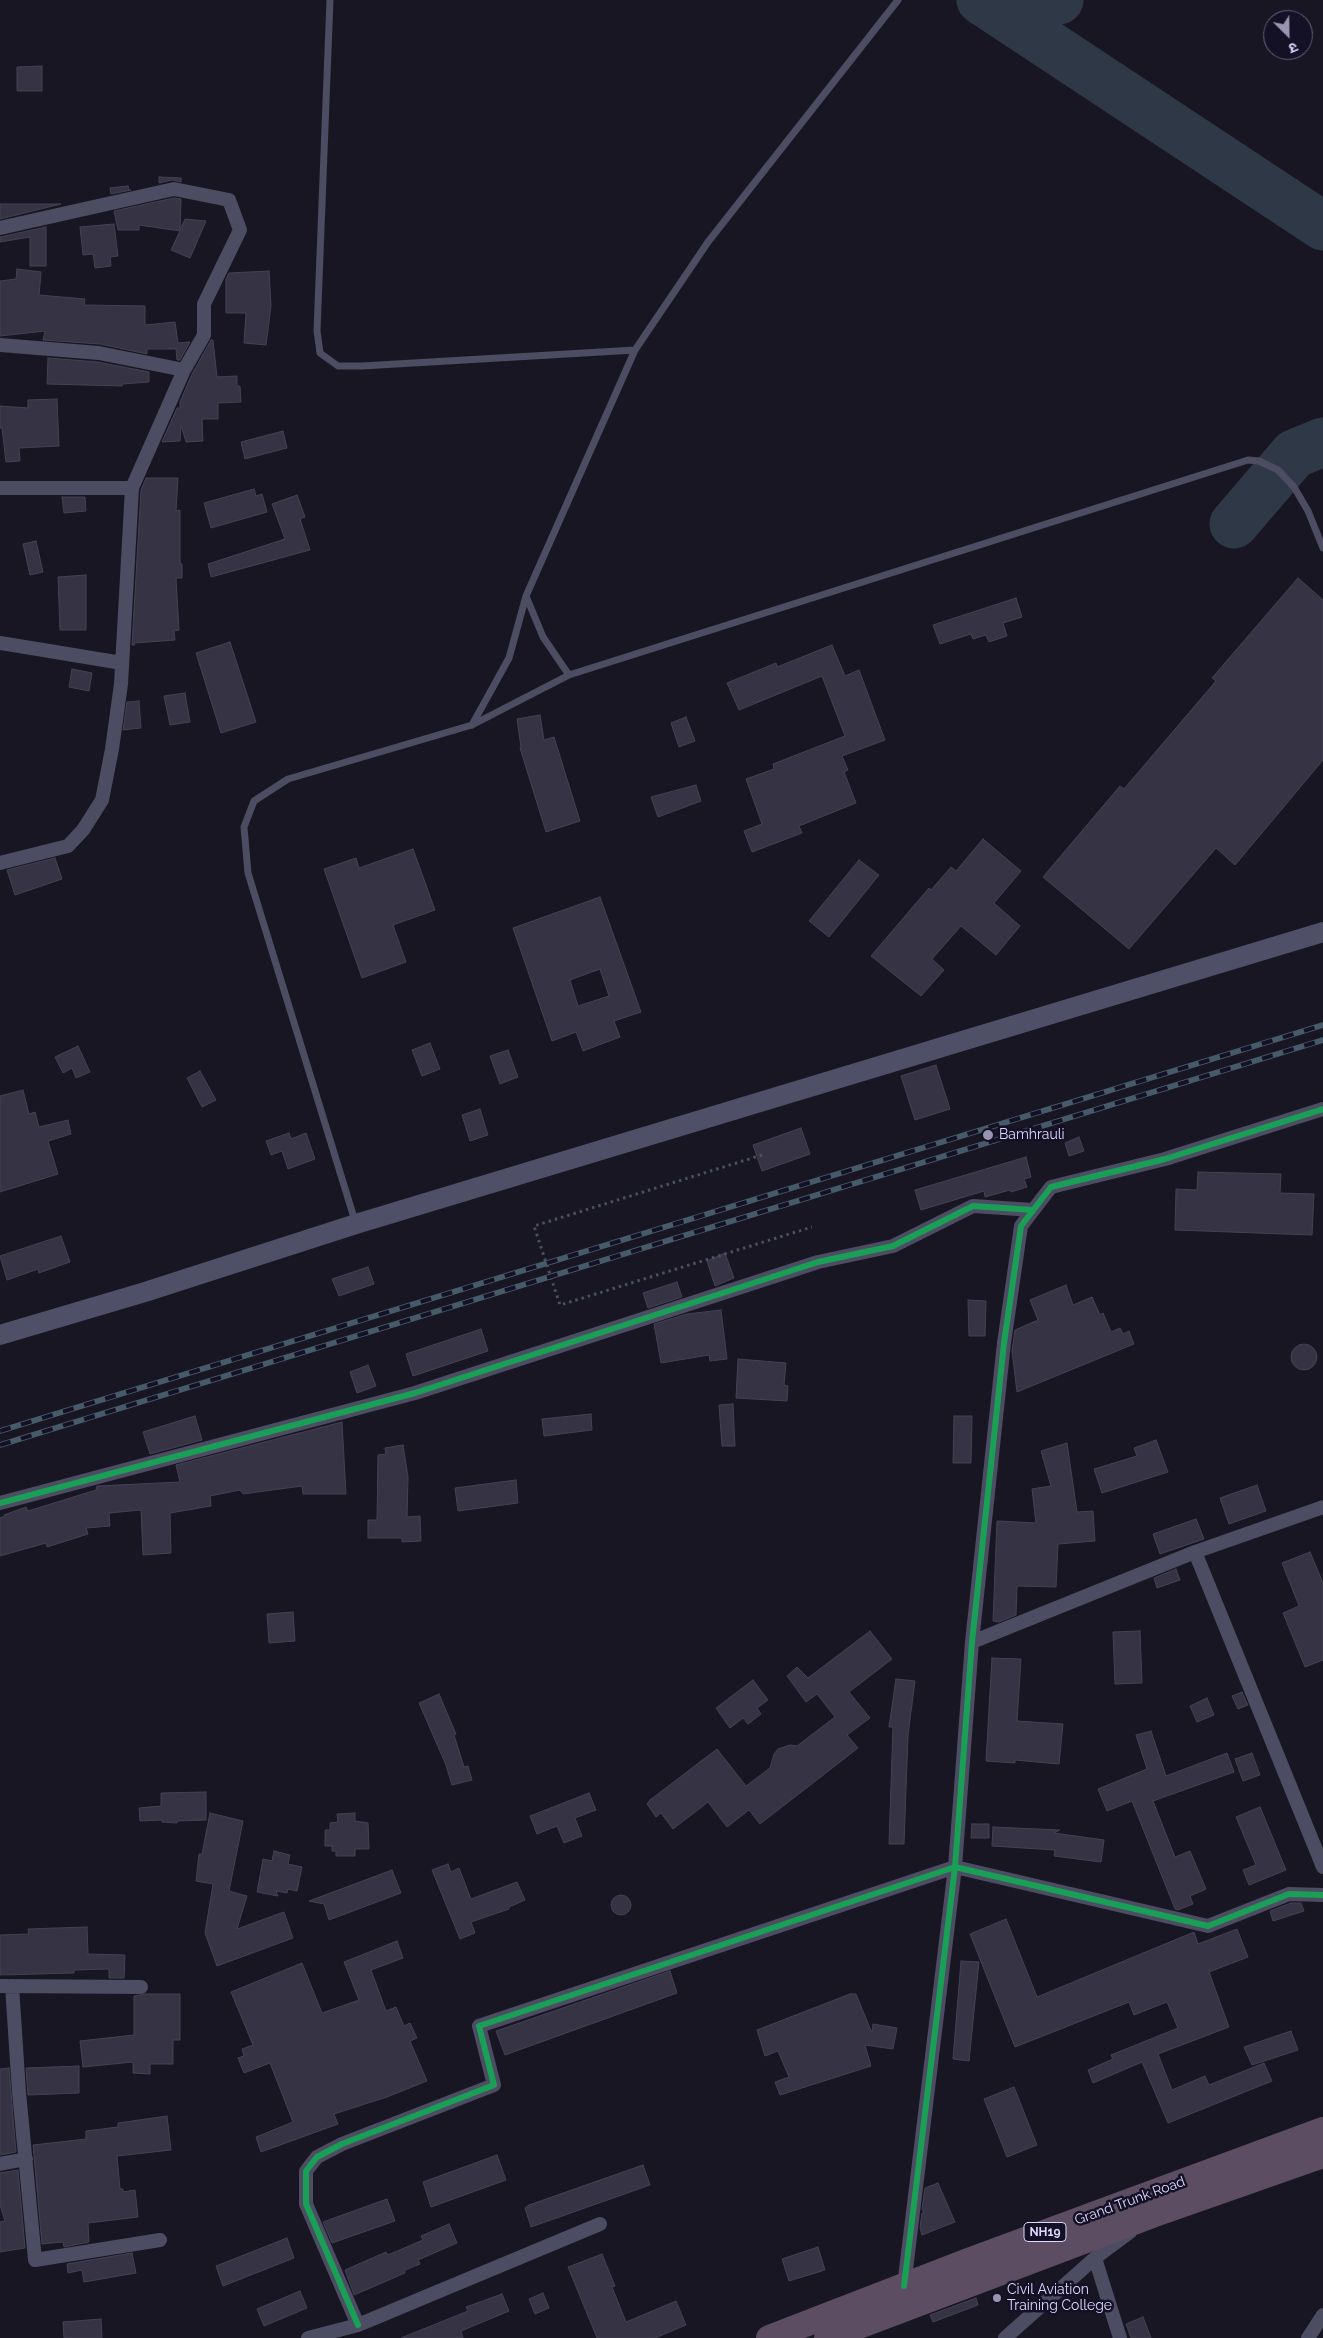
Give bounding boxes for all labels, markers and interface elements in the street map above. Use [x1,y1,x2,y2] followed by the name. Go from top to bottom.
[1263,10,1313,60] north arrow
[1287,39,1300,57] text: उ
[999,1127,1065,1143] place label: Bamhrauli
[981,1128,995,1142] marker: Bamhrauli
[1073,2173,1187,2229] street label: Grand Trunk Road
[1024,2222,1066,2242] road number: NH19
[1007,2282,1112,2314] place label: Civil Aviation Training College
[991,2292,1003,2304] marker: Civil Aviation Training College

